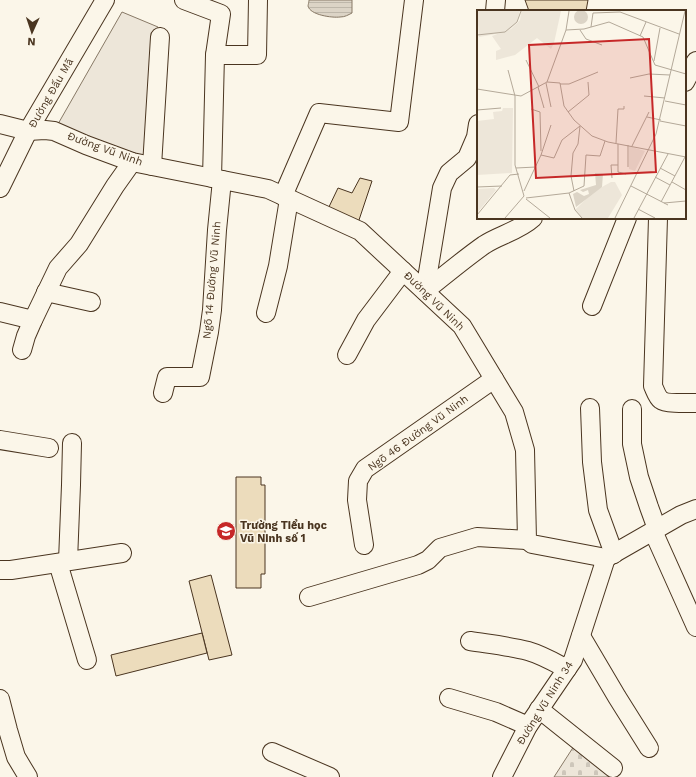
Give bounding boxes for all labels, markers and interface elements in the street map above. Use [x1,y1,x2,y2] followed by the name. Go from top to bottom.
[477,10,686,219] inset map
[12,12,52,52] north arrow
[27,35,36,48] text: N
[26,56,76,130] street label: Đường Đấu Mã
[65,129,145,169] street label: Đường Vũ Ninh
[200,221,224,339] street label: Ngõ 14 Đường Vũ Ninh
[401,269,467,333] street label: Đường Vũ Ninh
[365,392,471,474] street label: Ngõ 46 Đường Vũ Ninh
[240,519,327,545] place label: Trường Tiểu học Vũ Ninh số 1
[215,520,237,542] school or university icon: Trường Tiểu học Vũ Ninh số 1
[514,658,576,747] street label: Đường Vũ Ninh 34

